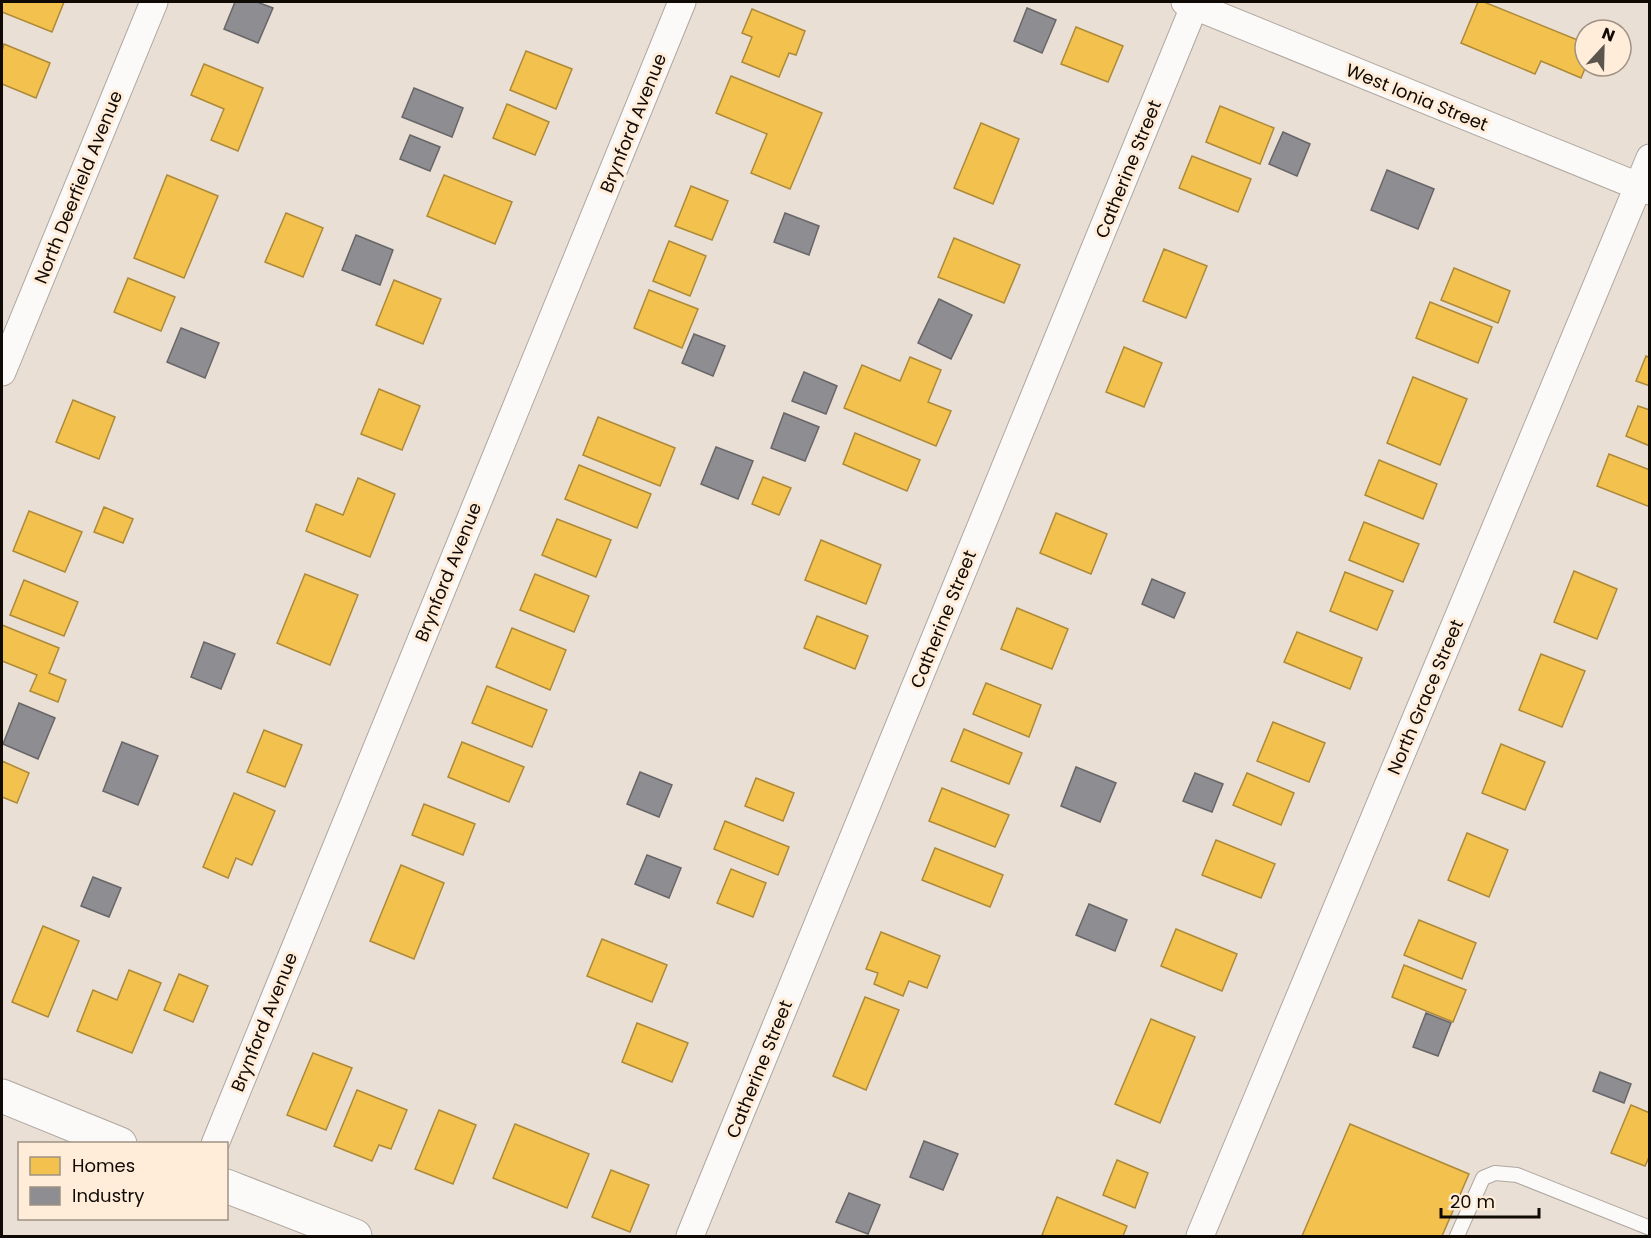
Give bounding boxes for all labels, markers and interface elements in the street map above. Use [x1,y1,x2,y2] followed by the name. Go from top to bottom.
[1573,18,1633,78] north arrow
[1599,22,1618,47] text: N
[594,50,672,196] street label: Brynford Avenue
[1342,57,1492,137] street label: West Ionia Street
[28,87,128,287] street label: North Deerfield Avenue
[1089,96,1167,242] street label: Catherine Street
[409,499,487,645] street label: Brynford Avenue
[904,546,982,692] street label: Catherine Street
[1381,616,1469,778] street label: North Grace Street
[225,949,303,1095] street label: Brynford Avenue
[720,996,798,1142] street label: Catherine Street
[18,1142,228,1220] legend
[72,1153,135,1178] text: Homes
[1441,1181,1538,1219] scale bar
[72,1183,144,1208] text: Industry
[1450,1189,1495,1214] text: 20 m

